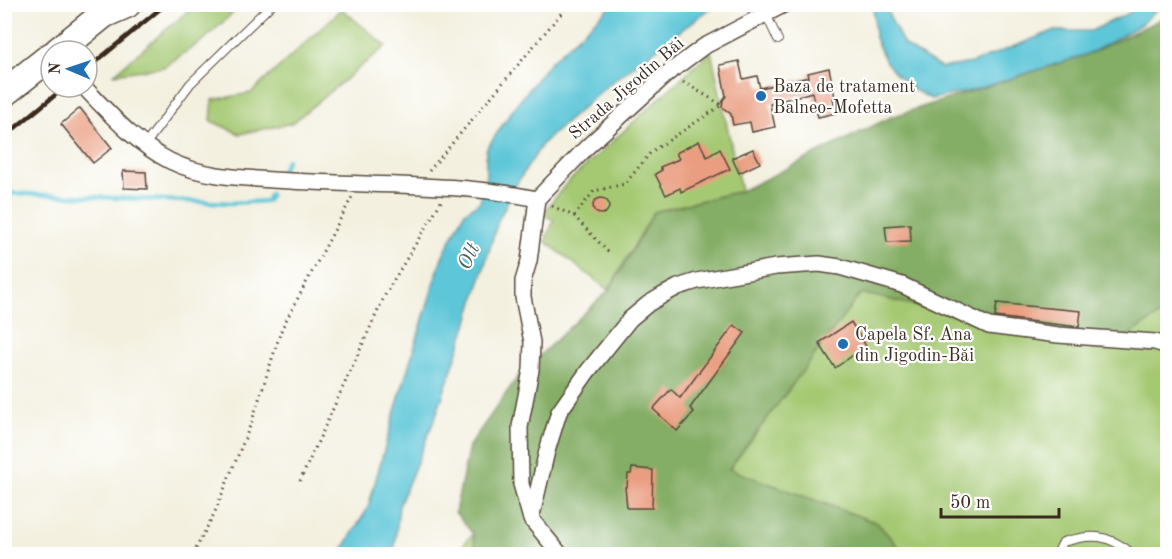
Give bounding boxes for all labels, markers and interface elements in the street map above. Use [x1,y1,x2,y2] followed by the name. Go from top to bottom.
[566,34,688,143] street label: Strada Jigodin Băi
[39,39,99,99] north arrow
[48,61,64,75] text: N
[773,78,915,117] place label: Baza de tratament Balneo-Mofetta
[754,89,768,103] marker: Baza de tratament Balneo-Mofetta
[455,240,485,273] water label: Olt
[855,326,974,365] place label: Capela Sf. Ana din Jigodin-Băi
[836,337,850,351] marker: Capela Sf. Ana din Jigodin-Băi
[941,481,1060,519] scale bar
[950,494,990,512] text: 50 m

